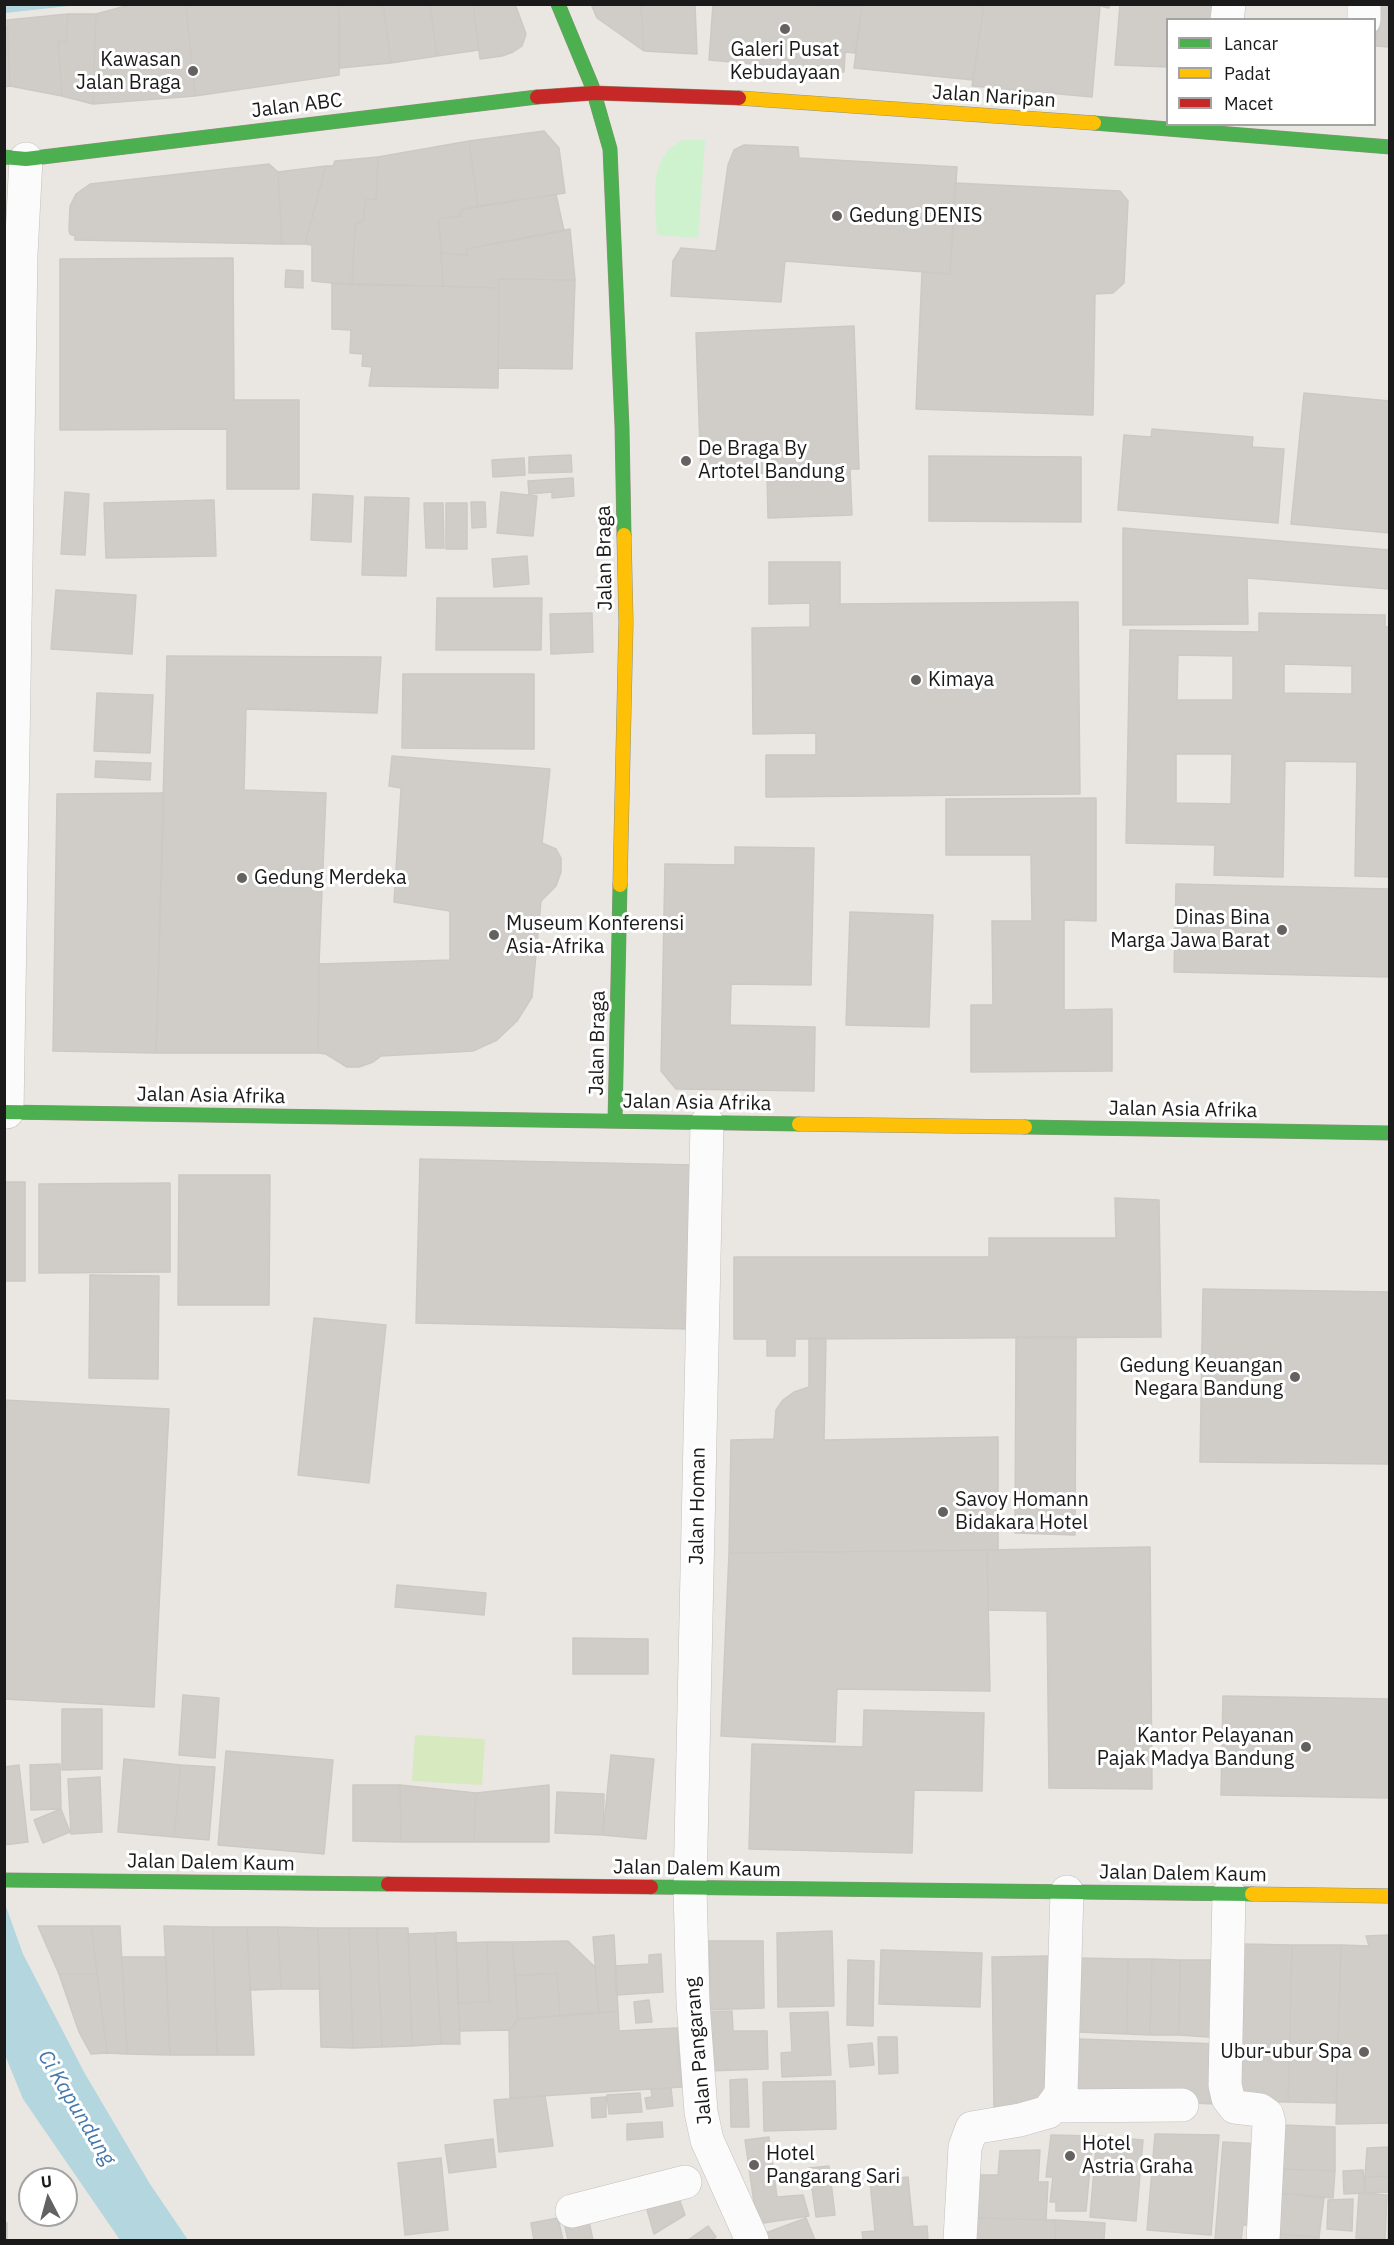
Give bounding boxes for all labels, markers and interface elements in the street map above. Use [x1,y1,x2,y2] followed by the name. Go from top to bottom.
[1166,18,1376,126] legend
[778,22,792,36] marker: Galeri Pusat Kebudayaan
[1224,32,1278,55] text: Lancar
[730,38,840,85] place label: Galeri Pusat Kebudayaan
[76,48,181,95] place label: Kawasan Jalan Braga
[1224,62,1271,85] text: Padat
[186,64,200,78] marker: Kawasan Jalan Braga
[931,81,1057,113] street label: Jalan Naripan
[250,89,344,123] street label: Jalan ABC
[1224,92,1273,115] text: Macet
[849,204,982,228] place label: Gedung DENIS
[830,209,844,223] marker: Gedung DENIS
[698,437,844,484] place label: De Braga By Artotel Bandung
[679,454,693,468] marker: De Braga By Artotel Bandung
[592,505,618,611] street label: Jalan Braga
[928,668,994,692] place label: Kimaya
[909,673,923,687] marker: Kimaya
[254,866,407,890] place label: Gedung Merdeka
[235,871,249,885] marker: Gedung Merdeka
[1110,906,1270,953] place label: Dinas Bina Marga Jawa Barat
[506,912,684,959] place label: Museum Konferensi Asia-Afrika
[1275,923,1289,937] marker: Dinas Bina Marga Jawa Barat
[487,928,501,942] marker: Museum Konferensi Asia-Afrika
[585,990,611,1096] street label: Jalan Braga
[136,1083,286,1109] street label: Jalan Asia Afrika
[622,1090,772,1116] street label: Jalan Asia Afrika
[1108,1097,1258,1123] street label: Jalan Asia Afrika
[1119,1354,1283,1401] place label: Gedung Keuangan Negara Bandung
[1288,1370,1302,1384] marker: Gedung Keuangan Negara Bandung
[685,1447,711,1565] street label: Jalan Homan
[955,1488,1089,1535] place label: Savoy Homann Bidakara Hotel
[936,1505,950,1519] marker: Savoy Homann Bidakara Hotel
[1097,1724,1294,1771] place label: Kantor Pelayanan Pajak Madya Bandung
[1299,1740,1313,1754] marker: Kantor Pelayanan Pajak Madya Bandung
[127,1850,295,1876] street label: Jalan Dalem Kaum
[613,1856,781,1882] street label: Jalan Dalem Kaum
[1099,1861,1267,1887] street label: Jalan Dalem Kaum
[681,1976,717,2126] street label: Jalan Pangarang
[1220,2040,1352,2064] place label: Ubur-ubur Spa
[1357,2045,1371,2059] marker: Ubur-ubur Spa
[32,2046,120,2170] water label: Ci Kapundung
[1082,2132,1193,2179] place label: Hotel Astria Graha
[766,2142,900,2189] place label: Hotel Pangarang Sari
[1063,2149,1077,2163] marker: Hotel Astria Graha
[747,2158,761,2172] marker: Hotel Pangarang Sari
[18,2167,78,2227] north arrow
[40,2171,53,2192] text: U

